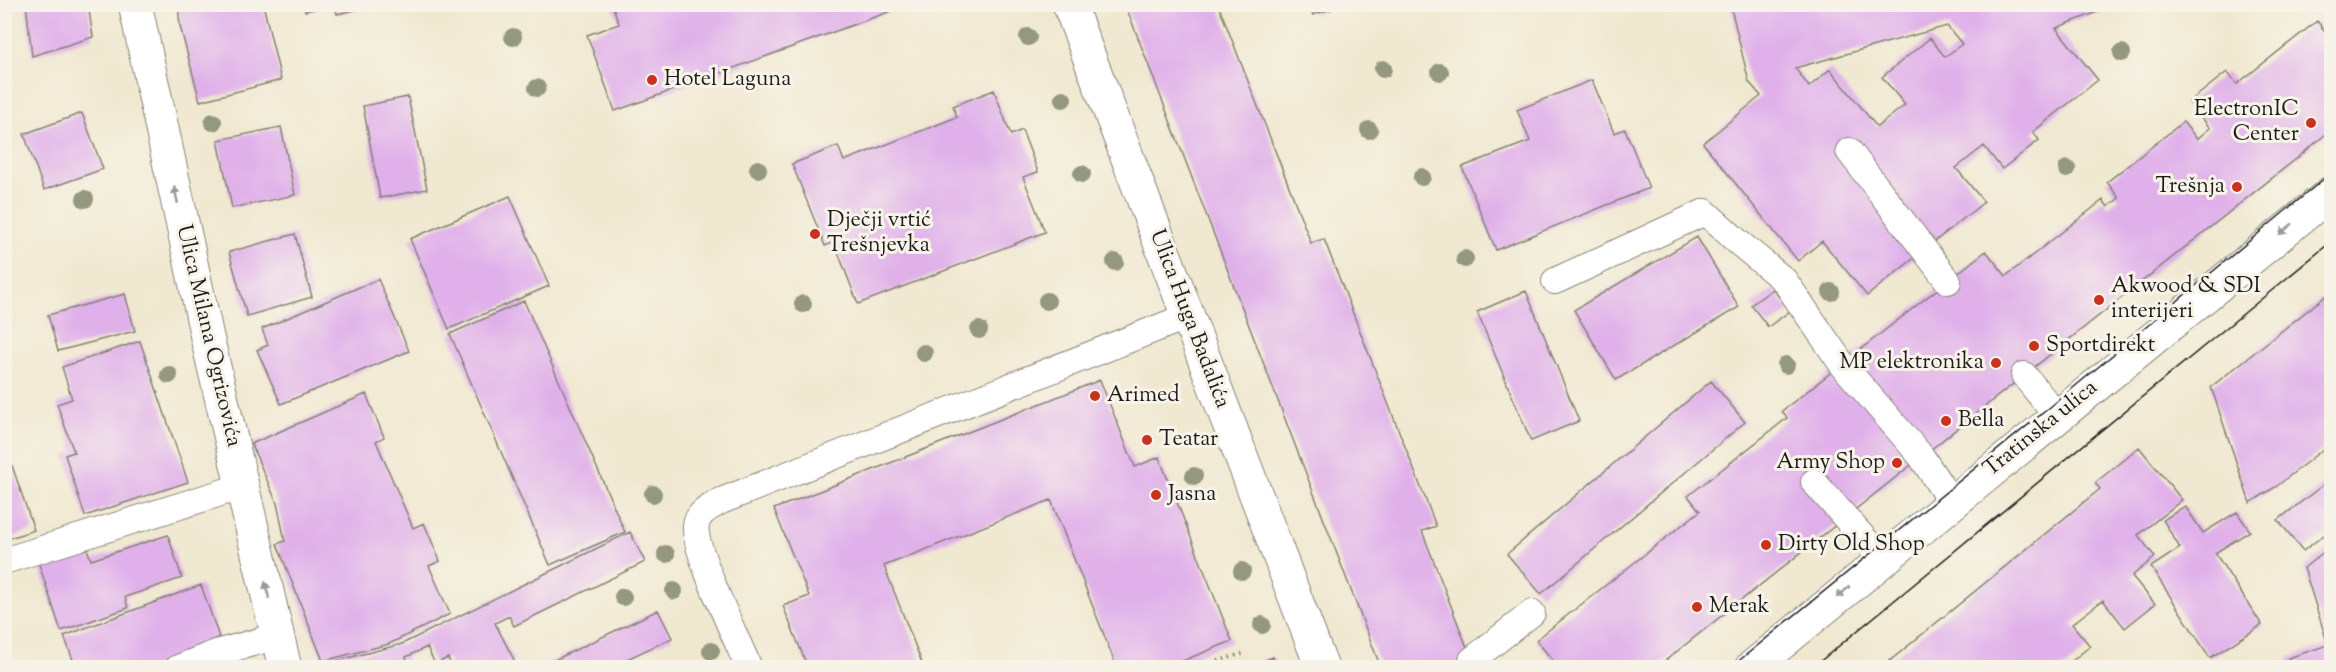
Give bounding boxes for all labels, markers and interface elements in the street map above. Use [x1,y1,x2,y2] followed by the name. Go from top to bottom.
[664,64,791,96] place label: Hotel Laguna
[645,73,659,87] marker: Hotel Laguna
[2194,94,2299,151] place label: ElectronIC Center
[2304,116,2318,130] marker: ElectronIC Center
[2155,171,2225,203] place label: Trešnja
[2230,180,2244,194] marker: Trešnja
[171,186,180,205] one-way arrow
[827,205,931,262] place label: Dječji vrtić Trešnjevka
[167,222,249,450] street label: Ulica Milana Ogrizovića
[2278,222,2294,235] one-way arrow
[1140,225,1238,413] street label: Ulica Huga Badalića
[808,227,822,241] marker: Dječji vrtić Trešnjevka
[2111,271,2261,328] place label: Akwood & SDI interijeri
[2092,293,2106,307] marker: Akwood & SDI interijeri
[2046,330,2156,362] place label: Sportdirekt
[2027,339,2041,353] marker: Sportdirekt
[1840,347,1984,379] place label: MP elektronika
[1989,356,2003,370] marker: MP elektronika
[1977,373,2105,485] street label: Tratinska ulica
[1107,380,1180,412] place label: Arimed
[1088,389,1102,403] marker: Arimed
[1958,405,2004,437] place label: Bella
[1939,414,1953,428] marker: Bella
[1159,424,1218,456] place label: Teatar
[1140,433,1154,447] marker: Teatar
[1776,447,1885,479] place label: Army Shop
[1890,456,1904,470] marker: Army Shop
[1167,479,1216,511] place label: Jasna
[1149,488,1163,502] marker: Jasna
[1778,529,1925,561] place label: Dirty Old Shop
[1759,538,1773,552] marker: Dirty Old Shop
[262,581,272,599] one-way arrow
[1835,585,1851,598] one-way arrow
[1709,591,1770,623] place label: Merak
[1690,600,1704,614] marker: Merak

